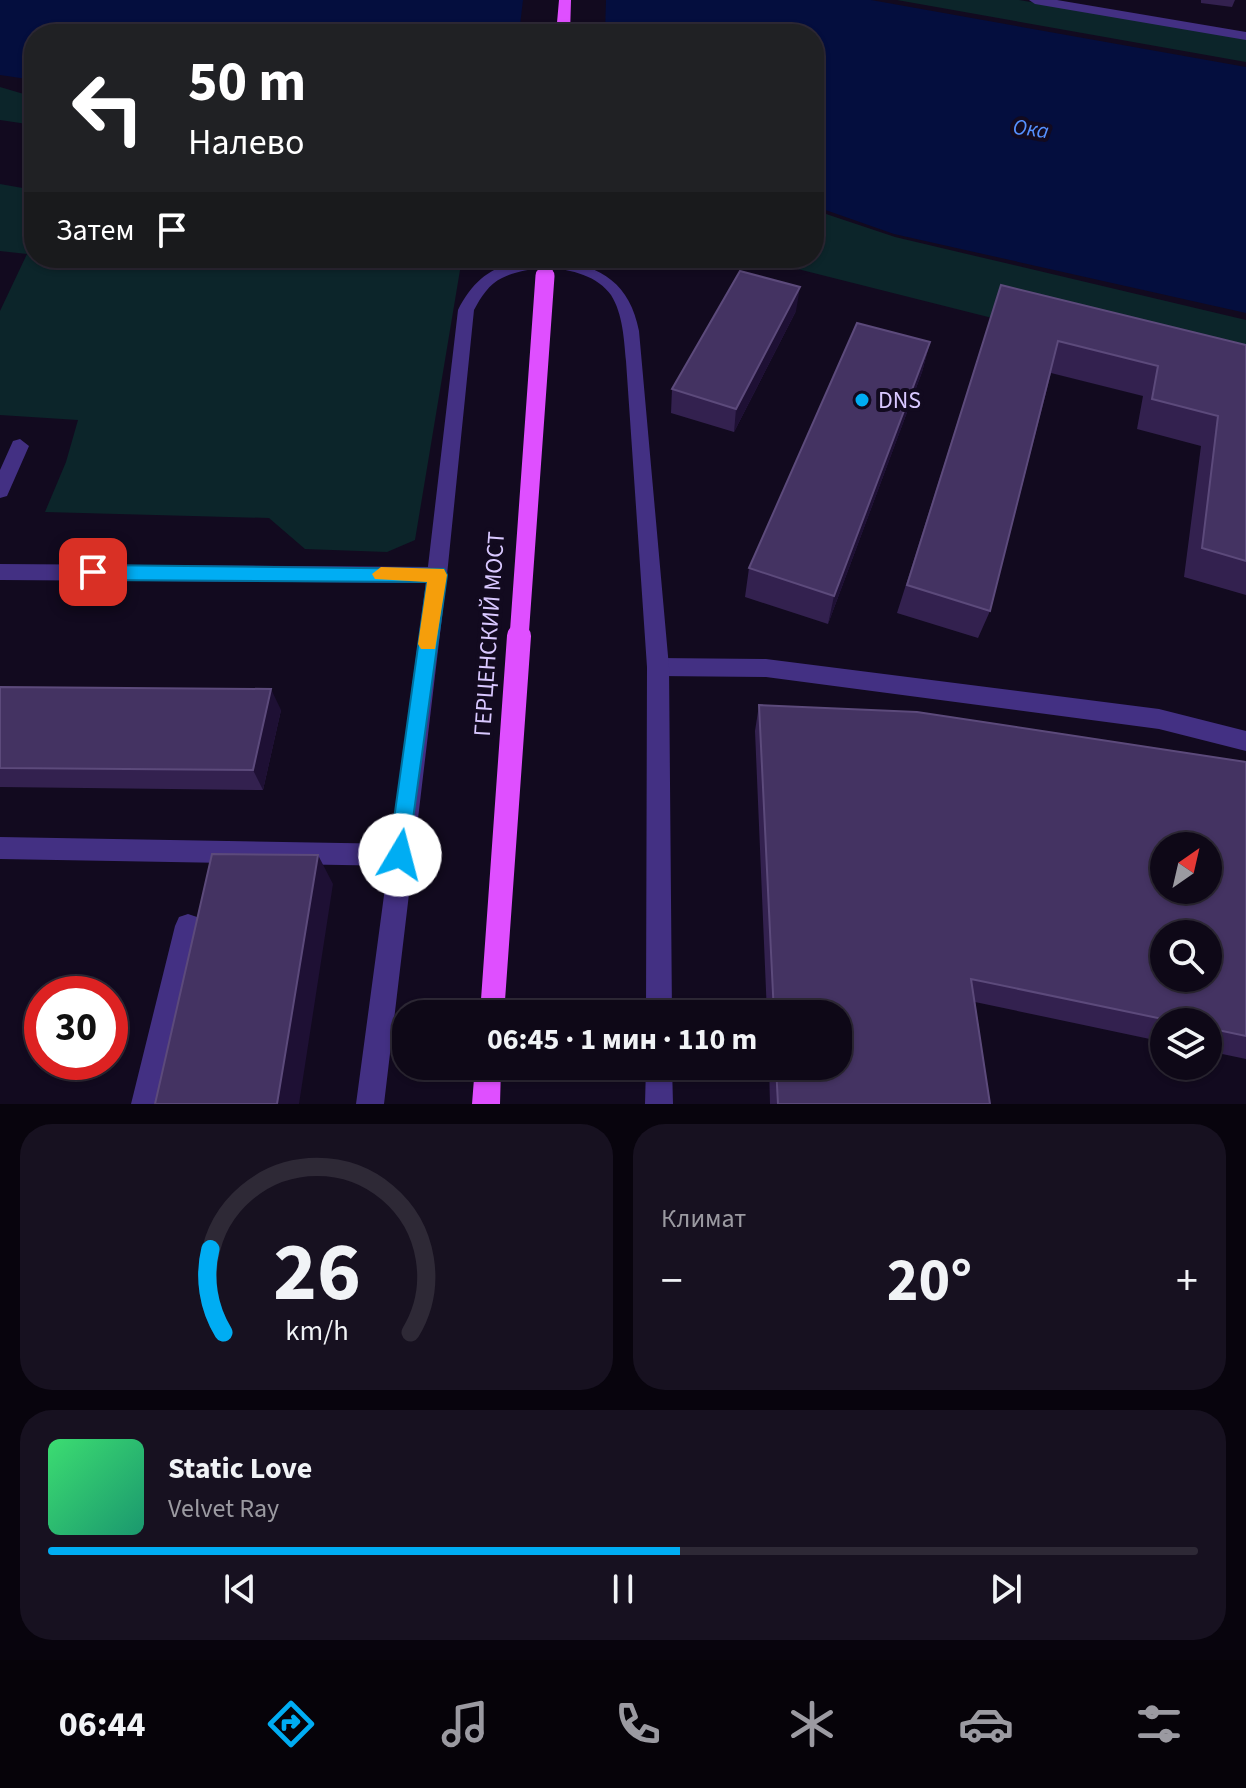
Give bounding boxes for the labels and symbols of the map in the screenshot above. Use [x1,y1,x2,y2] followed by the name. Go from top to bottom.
[1011,111,1051,147] water label: Ока
[878,383,921,418] place label: DNS
[853,391,871,409] marker: DNS
[465,530,514,738] street label: ГЕРЦЕНСКИЙ МОСТ
[59,538,127,606] pin
[358,813,442,897] position arrow
[1150,832,1222,904] north arrow
[24,976,128,1080] speed limit sign: 30

